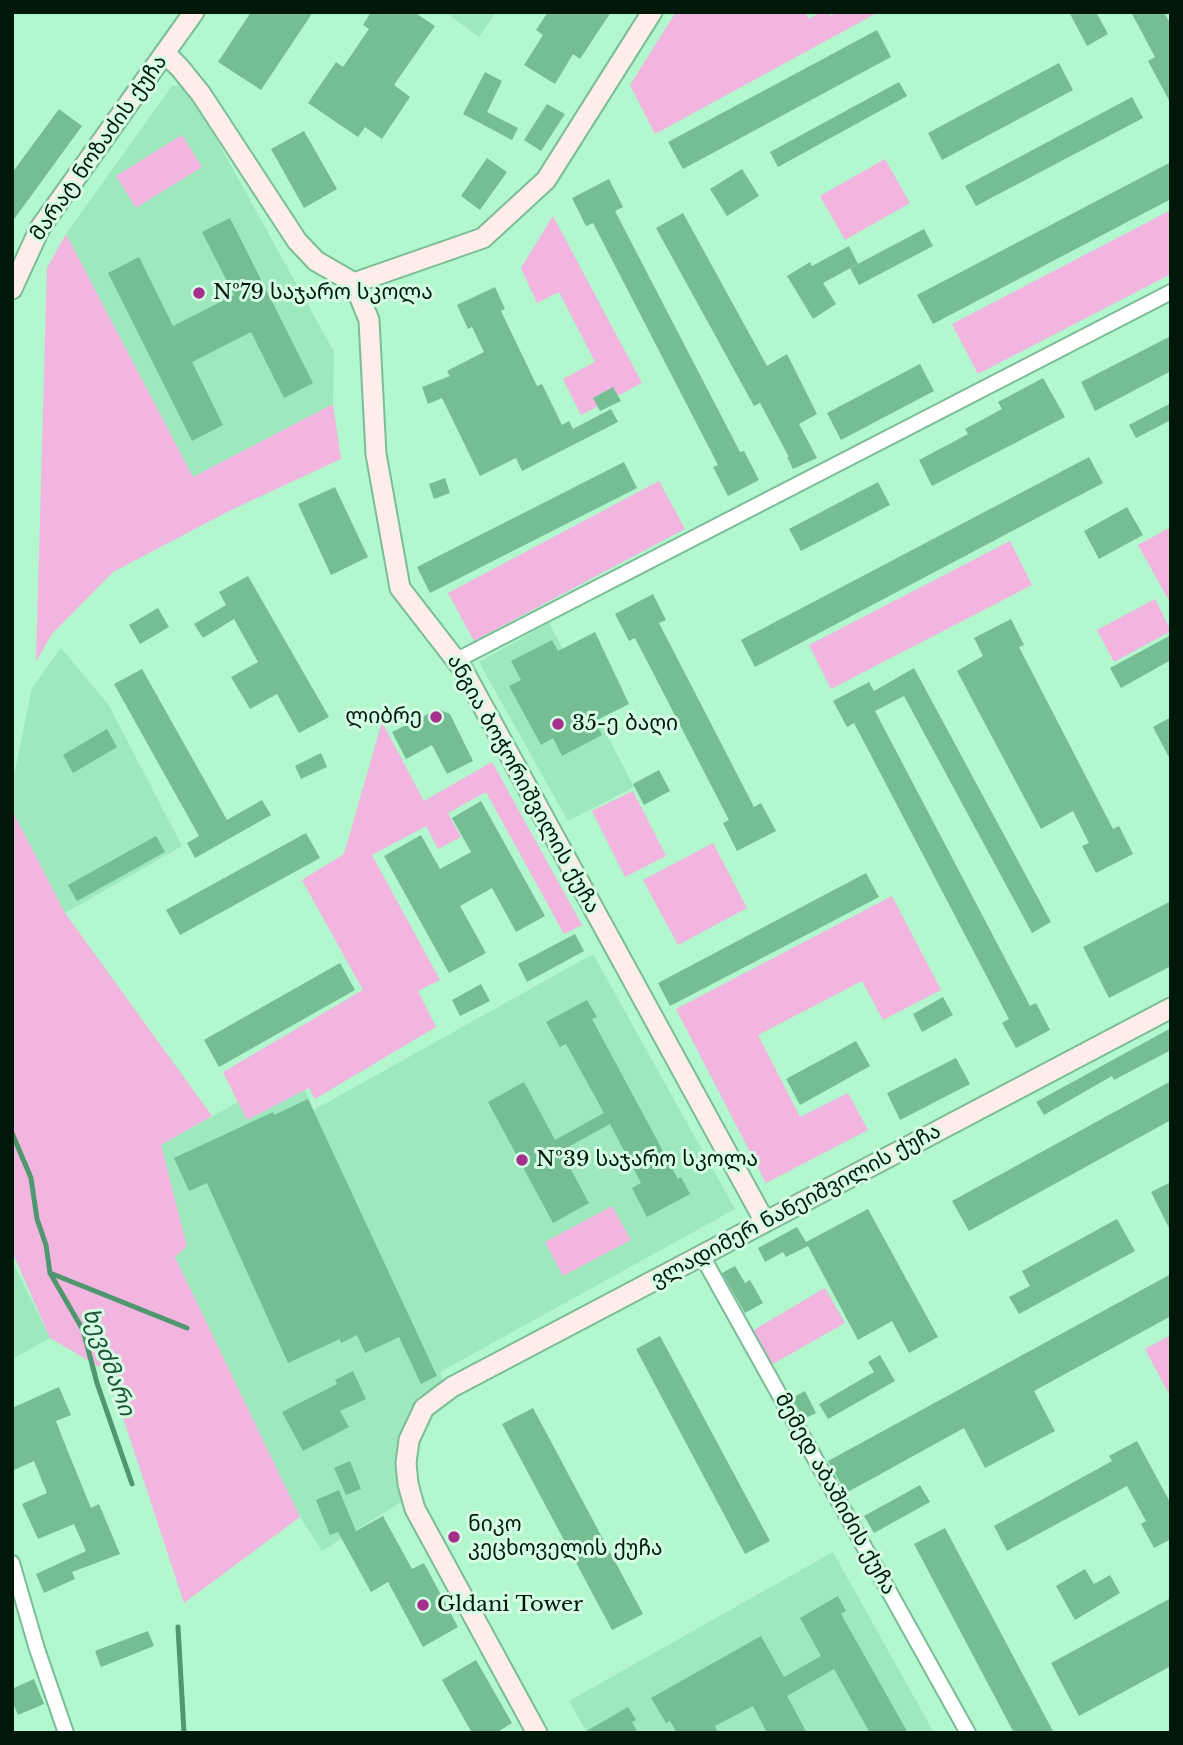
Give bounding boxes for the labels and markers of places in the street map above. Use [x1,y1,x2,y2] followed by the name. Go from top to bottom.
[213,280,433,306] place label: №79 საჯარო სკოლა
[191,285,207,301] marker: №79 საჯარო სკოლა
[345,704,422,730] place label: ლიბრე
[428,709,444,725] marker: ლიბრე
[572,711,678,737] place label: 35-ე ბაღი
[550,716,566,732] marker: 35-ე ბაღი
[536,1147,758,1173] place label: №39 საჯარო სკოლა
[514,1152,530,1168] marker: №39 საჯარო სკოლა
[468,1512,663,1562] place label: ნიკო კეცხოველის ქუჩა
[446,1529,462,1545] marker: ნიკო კეცხოველის ქუჩა
[437,1592,583,1618] place label: Gldani Tower
[415,1597,431,1613] marker: Gldani Tower

